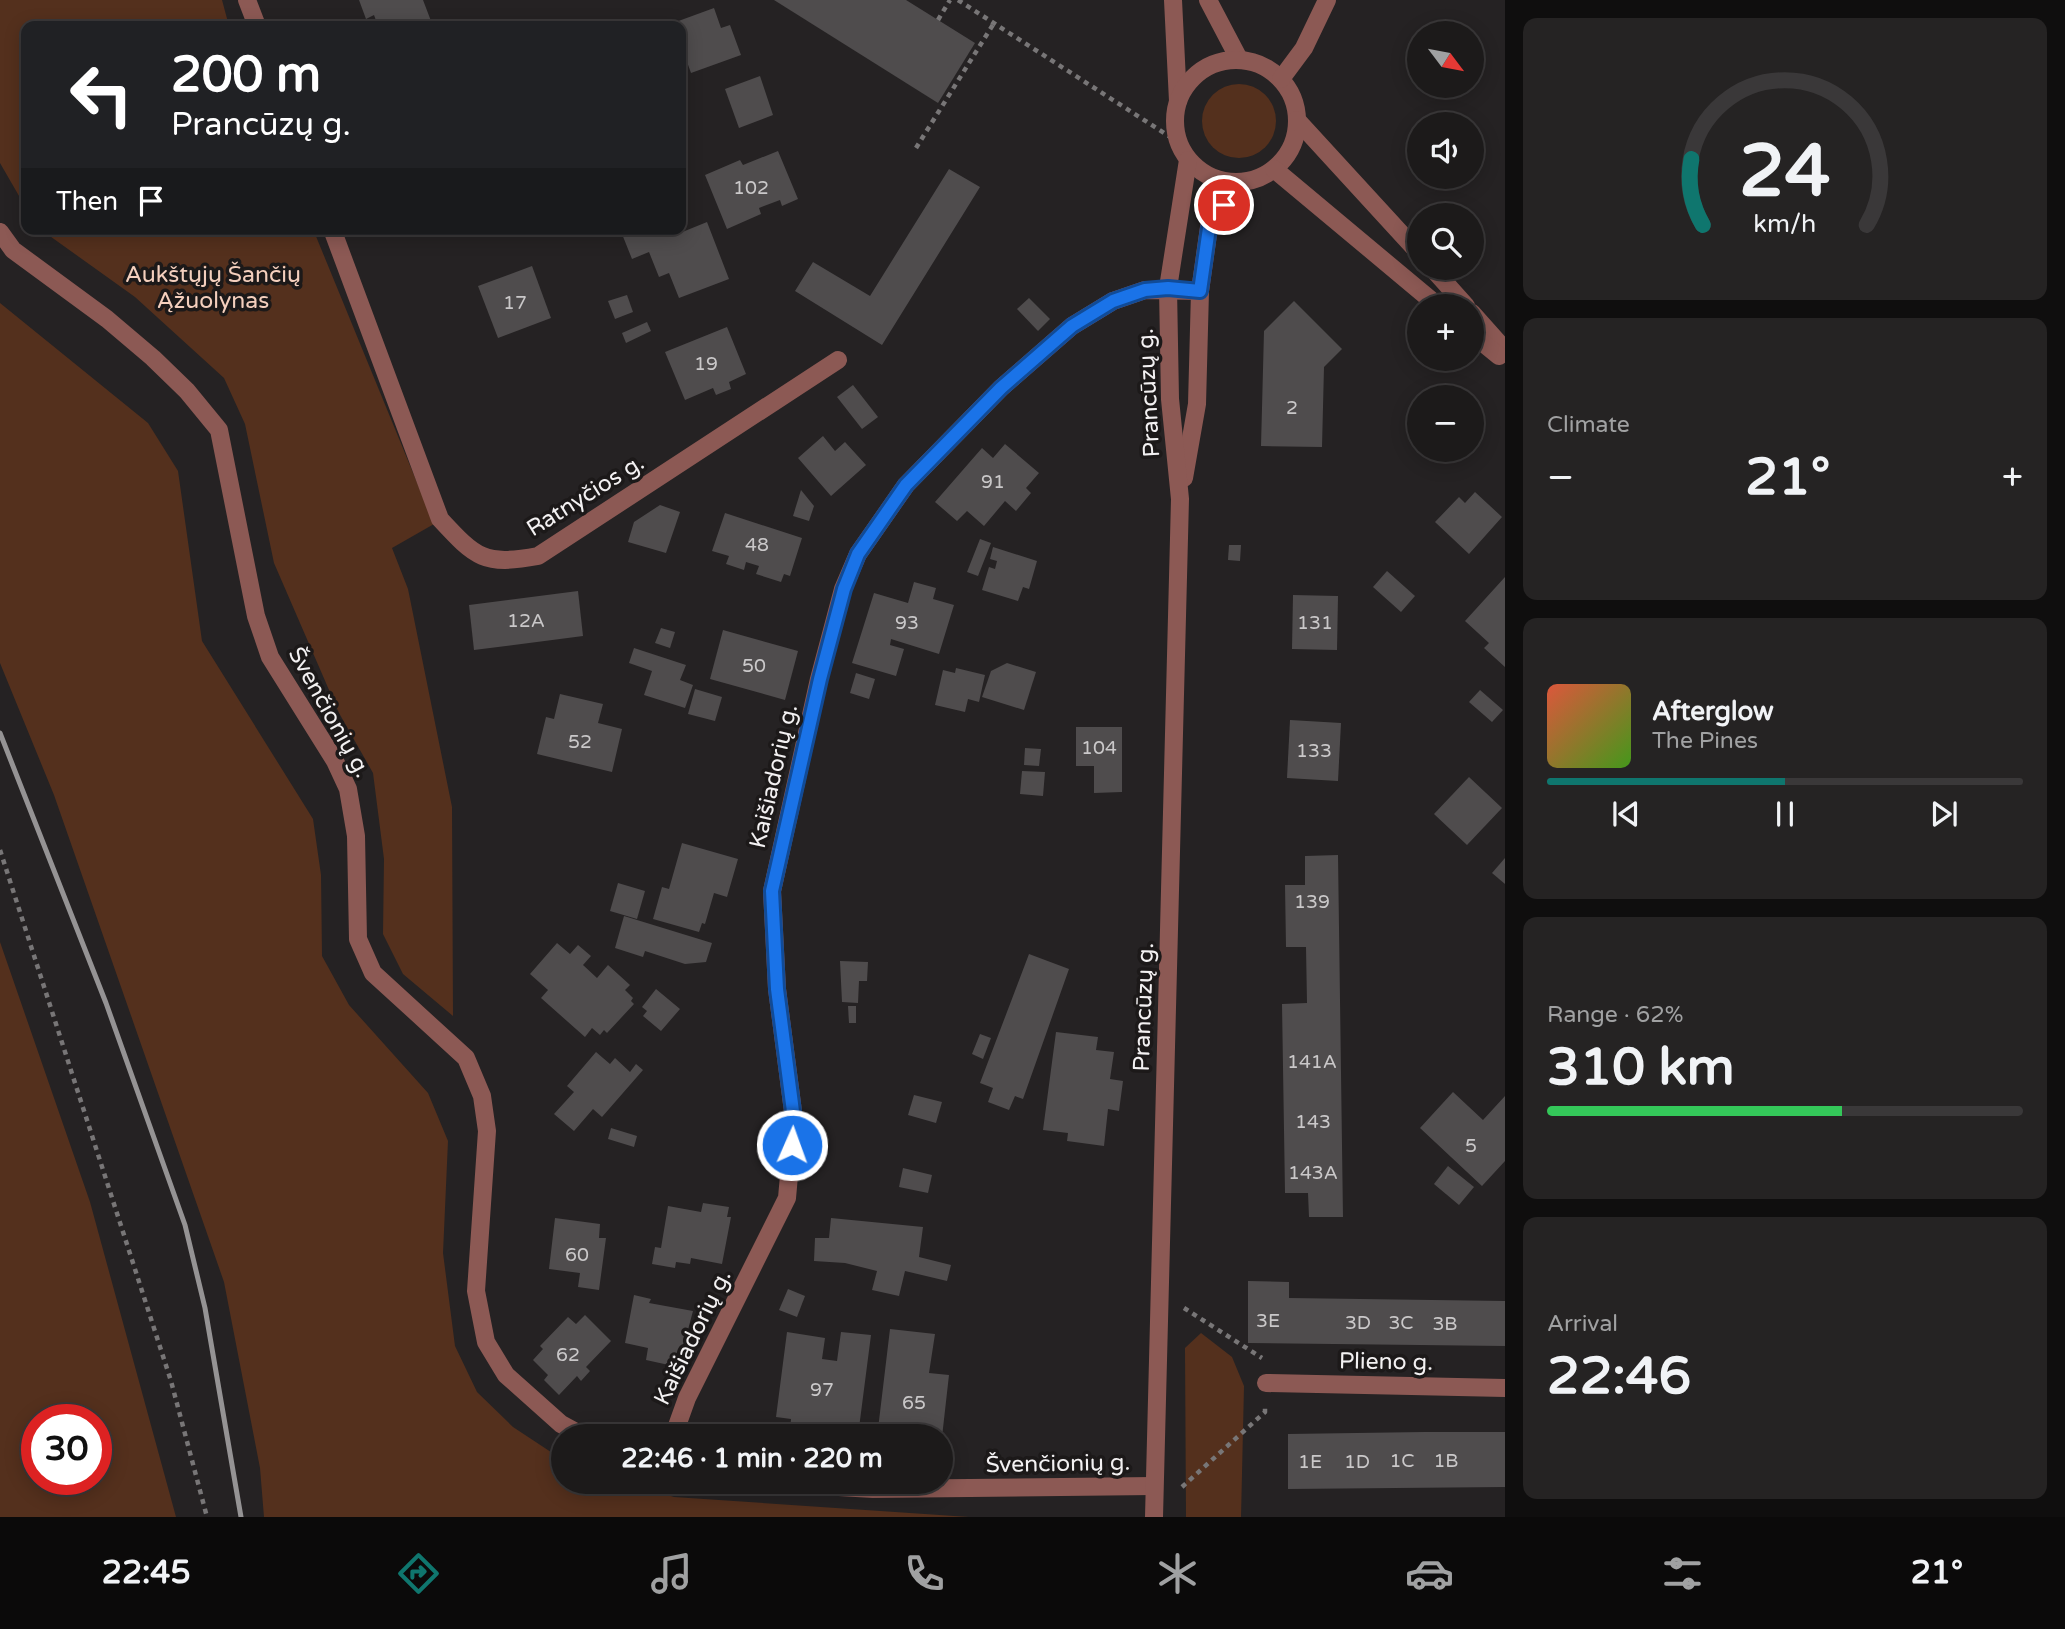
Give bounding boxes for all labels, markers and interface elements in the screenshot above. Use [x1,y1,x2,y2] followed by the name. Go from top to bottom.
[1407,21,1484,98] north arrow
[1407,21,1484,462] map controls
[171,46,321,105] text: 200 m
[56,49,147,140] icon: left
[171,106,351,144] text: Prancūzų g.
[1407,112,1484,189] button: sound
[1739,128,1831,216] text: 24
[1194,175,1254,235] pin
[733,177,769,199] house number: 102
[132,182,170,220] icon: arrive
[56,186,118,217] text: Then
[1205,186,1243,224] icon: arrive
[1407,203,1484,280] button: search
[1754,209,1816,239] text: km/h
[125,261,301,315] park label: Aukštųjų Šančių Ąžuolynas
[503,292,527,314] house number: 17
[1407,294,1484,371] button: +
[1132,328,1166,458] street label: Prancūzų g.
[694,353,718,375] house number: 19
[1407,385,1484,462] button: −
[1286,397,1298,419] house number: 2
[1547,411,1630,439] text: Climate
[1745,446,1830,509] text: 21°
[522,449,649,543] street label: Ratnyčios g.
[1547,455,1574,501] text: −
[2002,455,2023,501] text: +
[981,471,1005,493] house number: 91
[745,534,769,556] house number: 48
[507,610,545,632] house number: 12A
[895,612,919,634] house number: 93
[1297,612,1333,634] house number: 131
[282,642,376,783] street label: Švenčionių g.
[742,655,766,677] house number: 50
[1652,696,1774,727] text: Afterglow
[744,701,804,851] street label: Kaišiadorių g.
[1652,727,1758,755] text: The Pines
[568,731,592,753] house number: 52
[1081,737,1117,759] house number: 104
[1296,740,1332,762] house number: 133
[1607,795,1645,833] icon: previous
[1766,795,1804,833] icon: pause
[1925,795,1963,833] icon: next
[1294,891,1330,913] house number: 139
[1128,942,1160,1072] street label: Prancūzų g.
[1547,1001,1683,1029] text: Range · 62%
[1547,1036,1735,1099] text: 310 km
[1287,1051,1337,1073] house number: 141A
[755,1108,829,1182] position arrow
[1295,1111,1331,1133] house number: 143
[1465,1135,1477,1157] house number: 5
[1288,1162,1338,1184] house number: 143A
[565,1244,589,1266] house number: 60
[648,1265,738,1410] street label: Kaišiadorių g.
[1256,1310,1280,1332] house number: 3E
[1547,1310,1618,1338] text: Arrival
[1345,1312,1371,1334] house number: 3D
[1388,1312,1414,1334] house number: 3C
[1432,1313,1458,1335] house number: 3B
[556,1344,580,1366] house number: 62
[1547,1345,1691,1408] text: 22:46
[1339,1347,1433,1377] street label: Plieno g.
[810,1379,834,1401] house number: 97
[902,1392,926,1414] house number: 65
[21,1404,112,1495] speed limit sign: 30
[621,1443,883,1474] text: 22:46 · 1 min · 220 m
[985,1449,1131,1479] street label: Švenčionių g.
[1389,1450,1415,1472] house number: 1C
[1433,1450,1459,1472] house number: 1B
[1298,1451,1322,1473] house number: 1E
[1344,1451,1370,1473] house number: 1D
[394,1549,443,1598] icon: directions
[647,1549,696,1598] icon: music
[900,1549,949,1598] icon: phone
[1153,1549,1202,1598] icon: climate
[1405,1549,1454,1598] icon: car
[1658,1549,1707,1598] icon: filters
[102,1554,191,1592] text: 22:45
[1911,1554,1963,1592] text: 21°

